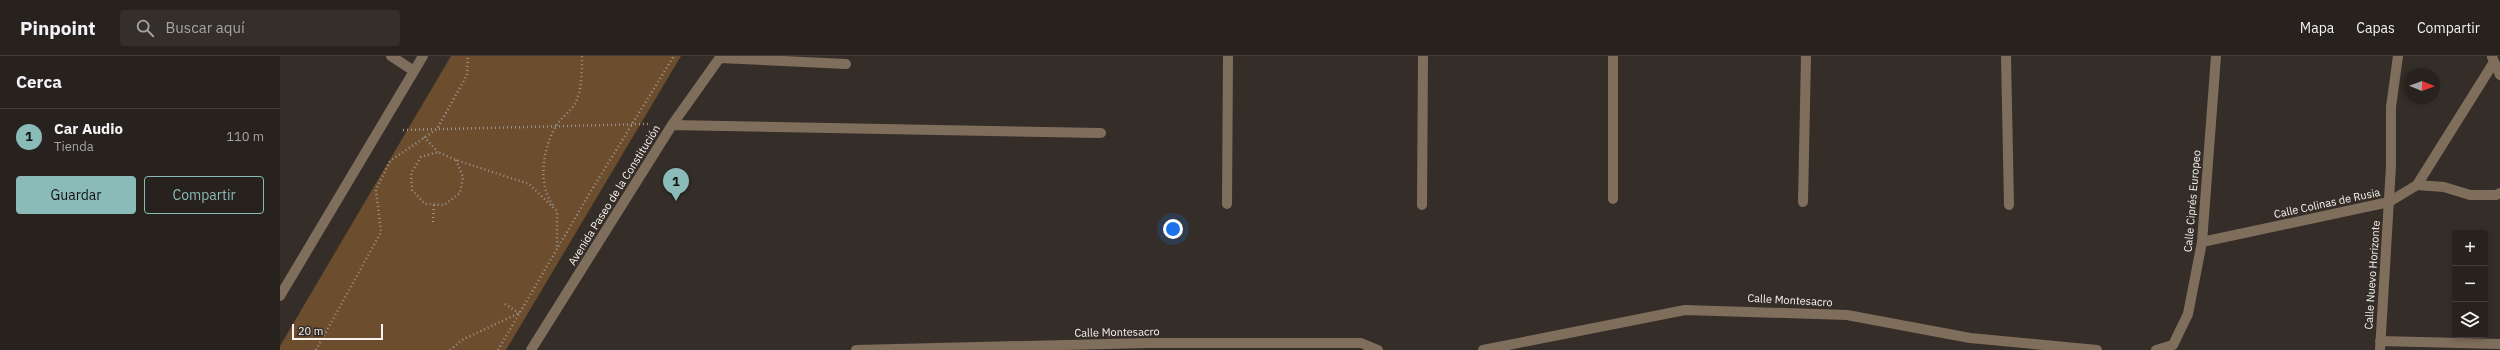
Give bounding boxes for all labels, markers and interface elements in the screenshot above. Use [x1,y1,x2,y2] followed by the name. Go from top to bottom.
[120,10,400,46] search box
[20,16,96,40] text: Pinpoint
[134,17,156,39] icon: search
[166,18,245,37] text: Buscar aquí
[2300,19,2334,37] text: Mapa
[2356,19,2395,37] text: Capas
[2417,19,2480,37] text: Compartir
[2404,68,2440,104] north arrow
[16,71,62,93] text: Cerca
[54,119,123,138] text: Car Audio
[565,122,663,268] street label: Avenida Paseo de la Constitución
[25,128,33,145] text: 1
[226,128,264,145] text: 110 m
[54,138,94,155] text: Tienda
[2181,149,2203,253] street label: Calle Ciprés Europeo
[663,168,689,201] pin: 1
[16,176,136,214] button: Guardar
[144,176,264,214] button: Compartir
[2273,185,2382,221] street label: Calle Colinas de Rusia
[1163,219,1183,239] your location
[2361,220,2383,330] street label: Calle Nuevo Horizonte
[2452,230,2488,338] map controls
[2452,230,2488,266] button: +
[2452,266,2488,302] button: −
[1747,291,1833,309] street label: Calle Montesacro
[2452,302,2488,338] button: layers
[292,322,383,341] scale bar
[298,324,323,338] text: 20 m
[1074,324,1160,340] street label: Calle Montesacro

